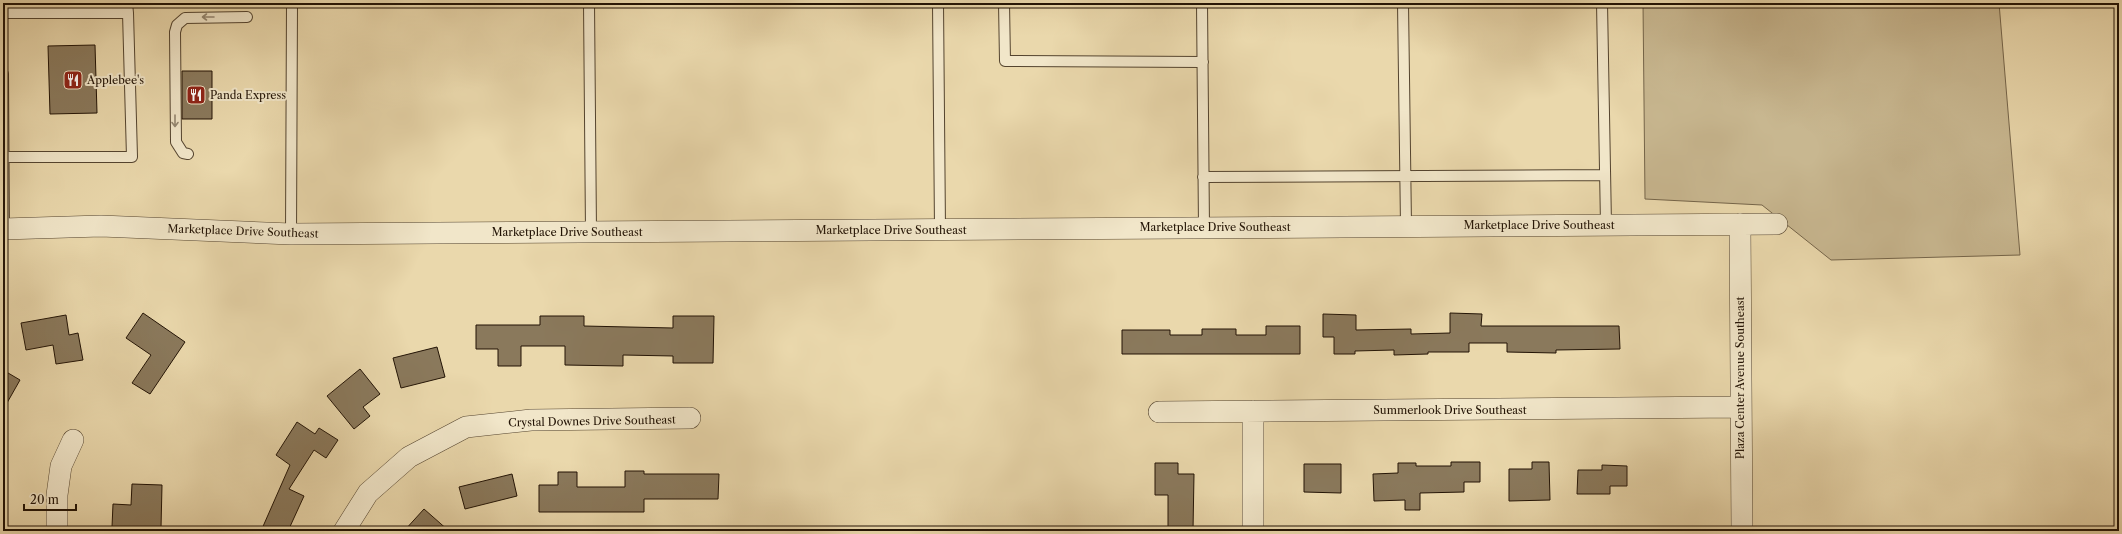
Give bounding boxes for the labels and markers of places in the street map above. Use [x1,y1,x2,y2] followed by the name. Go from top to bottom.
[62,69,84,91] restaurant icon: Applebee's
[86,73,144,87] place label: Applebee's
[185,84,207,106] restaurant icon: Panda Express
[210,88,286,102] place label: Panda Express

